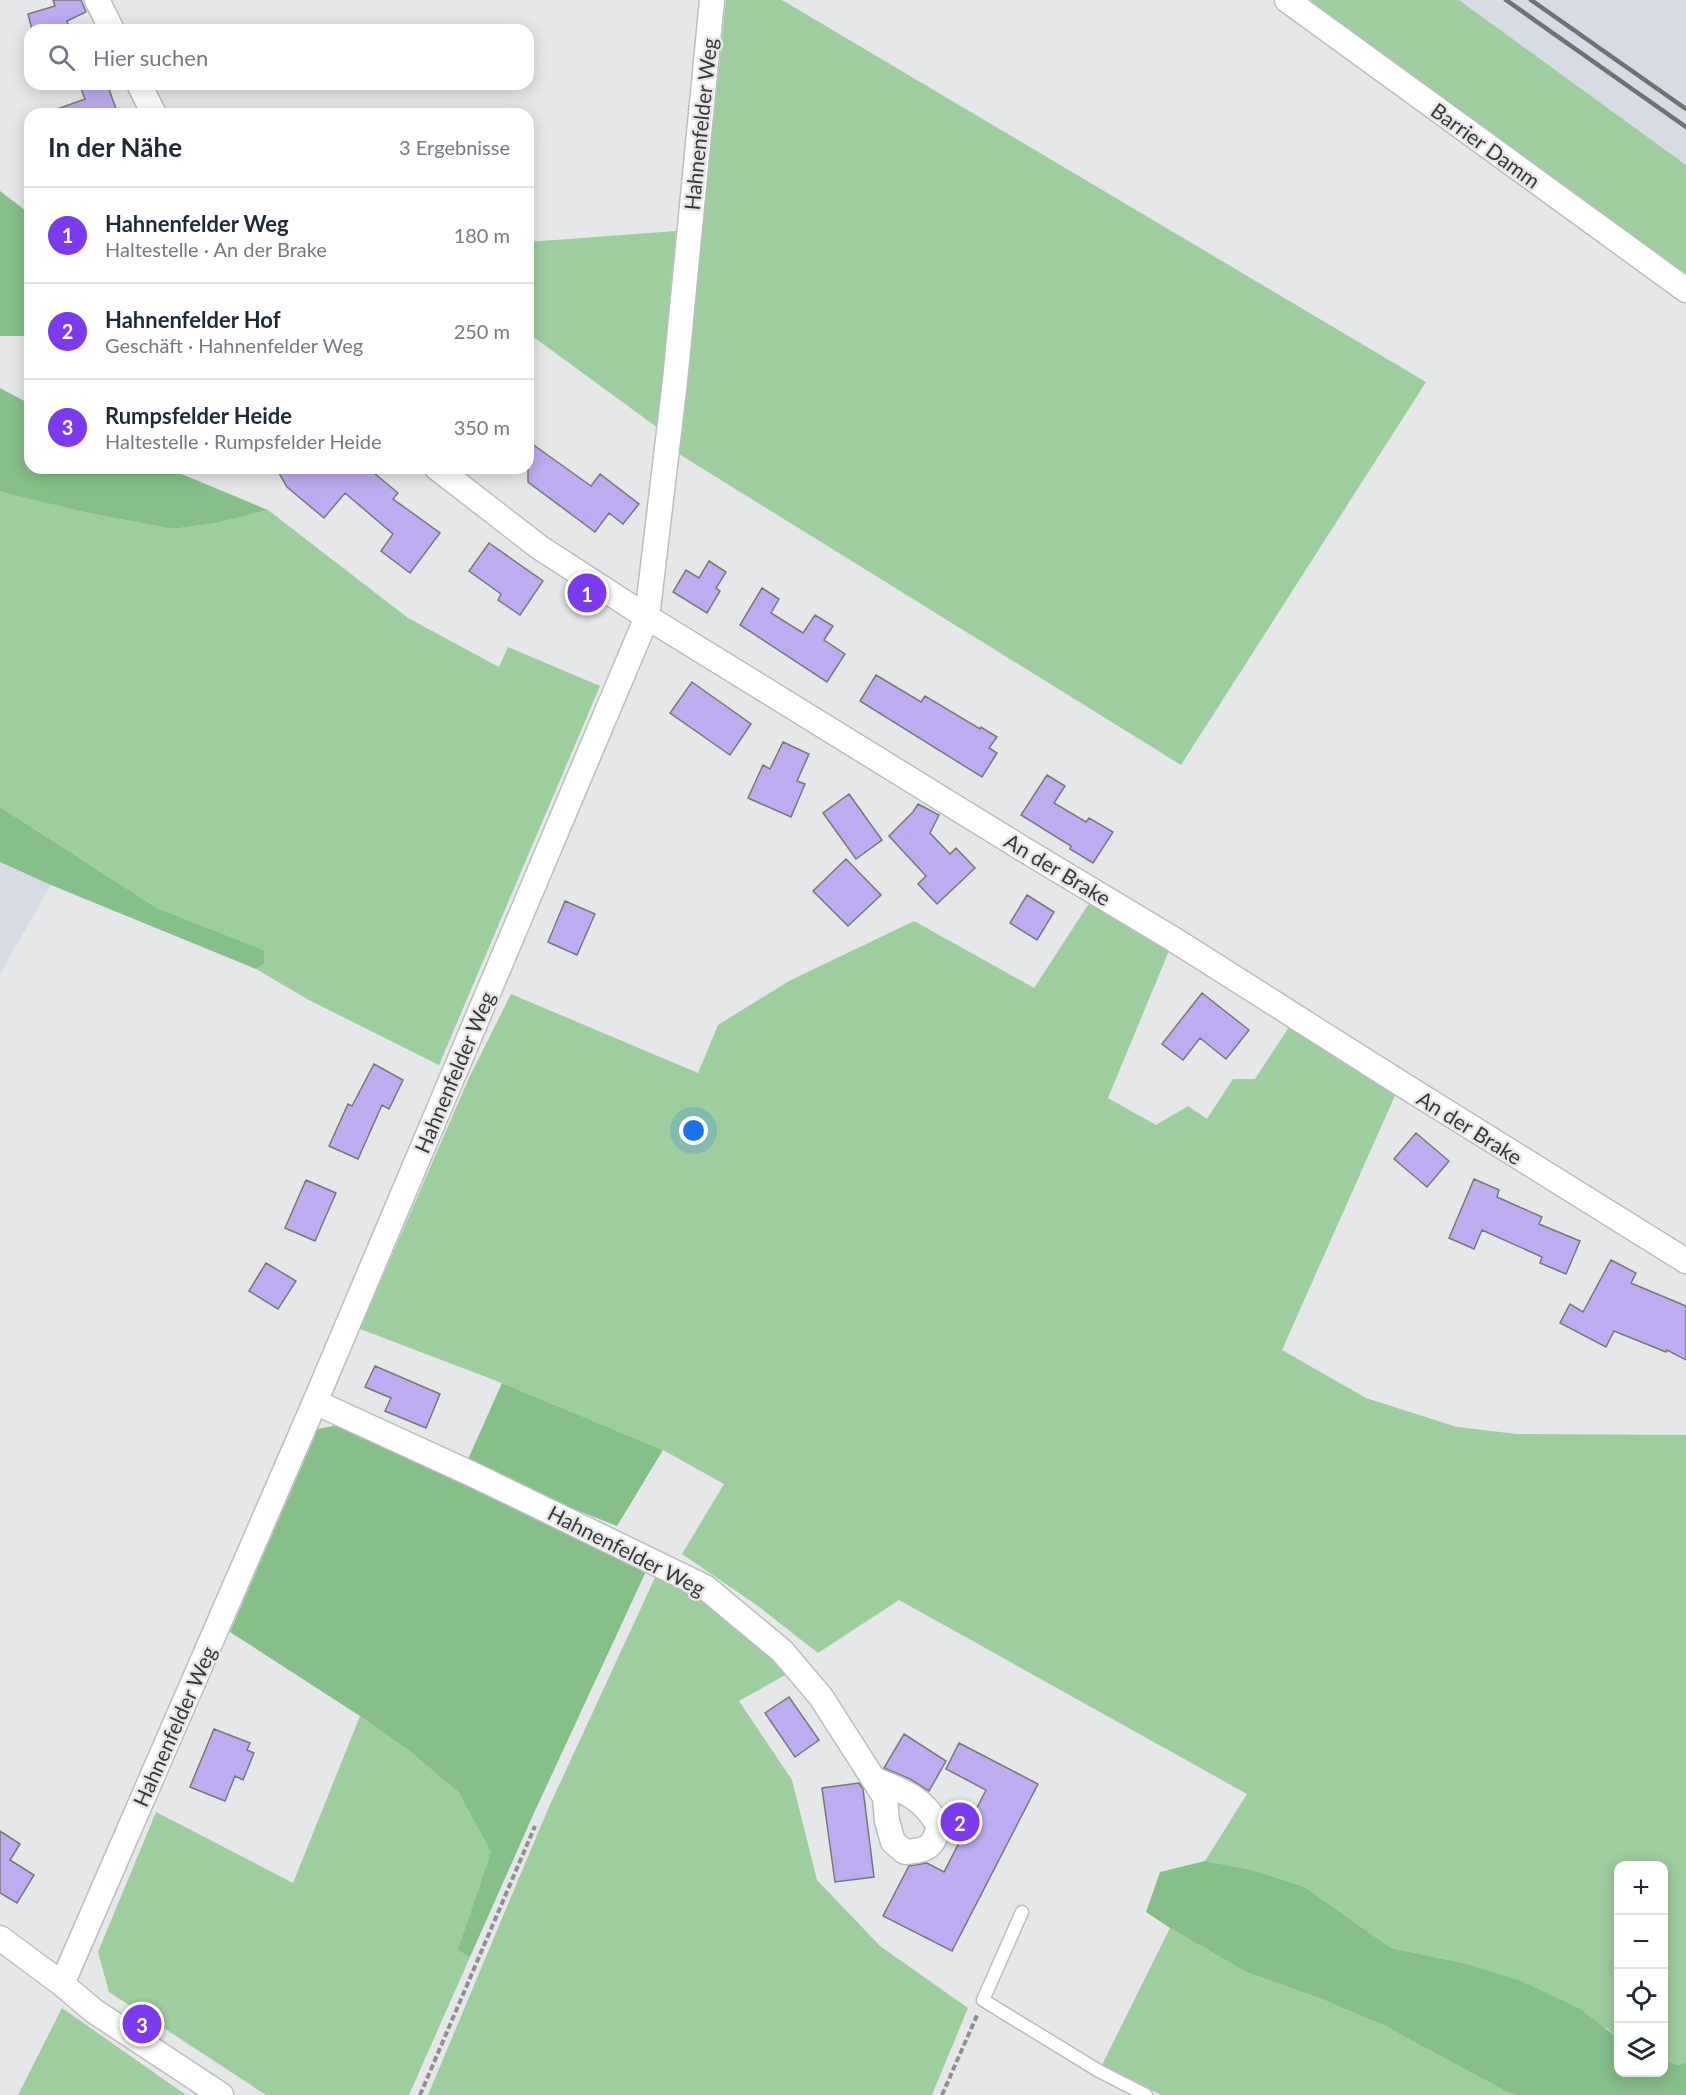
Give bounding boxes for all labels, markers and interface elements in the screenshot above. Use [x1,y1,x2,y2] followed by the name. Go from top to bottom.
[24,24,534,90] search box
[679,37,721,211] street label: Hahnenfelder Weg
[45,41,78,74] icon: search
[93,44,208,71] text: Hier suchen
[1427,97,1545,193] street label: Barrier Damm
[48,131,182,163] text: In der Nähe
[399,135,510,159] text: 3 Ergebnisse
[105,210,289,237] text: Hahnenfelder Weg
[62,223,73,247] text: 1
[454,223,510,247] text: 180 m
[105,237,327,261] text: Haltestelle · An der Brake
[105,306,281,333] text: Hahnenfelder Hof
[62,319,73,343] text: 2
[454,319,510,343] text: 250 m
[105,333,363,357] text: Geschäft · Hahnenfelder Weg
[105,402,292,429] text: Rumpsfelder Heide
[62,415,73,439] text: 3
[454,415,510,439] text: 350 m
[105,429,381,453] text: Haltestelle · Rumpsfelder Heide
[568,570,606,616] pin: 1
[1001,828,1115,910] street label: An der Brake
[409,987,499,1157] street label: Hahnenfelder Weg
[1413,1085,1527,1169] street label: An der Brake
[679,1116,708,1145] your location
[544,1500,710,1600] street label: Hahnenfelder Weg
[127,1642,221,1810] street label: Hahnenfelder Weg
[940,1800,980,1844] pin: 2
[1614,1861,1668,2077] map controls
[1614,1861,1668,1915] button: +
[1614,1915,1668,1969] button: −
[1614,1969,1668,2023] button: locate
[122,2002,162,2046] pin: 3
[1614,2023,1668,2077] button: layers

